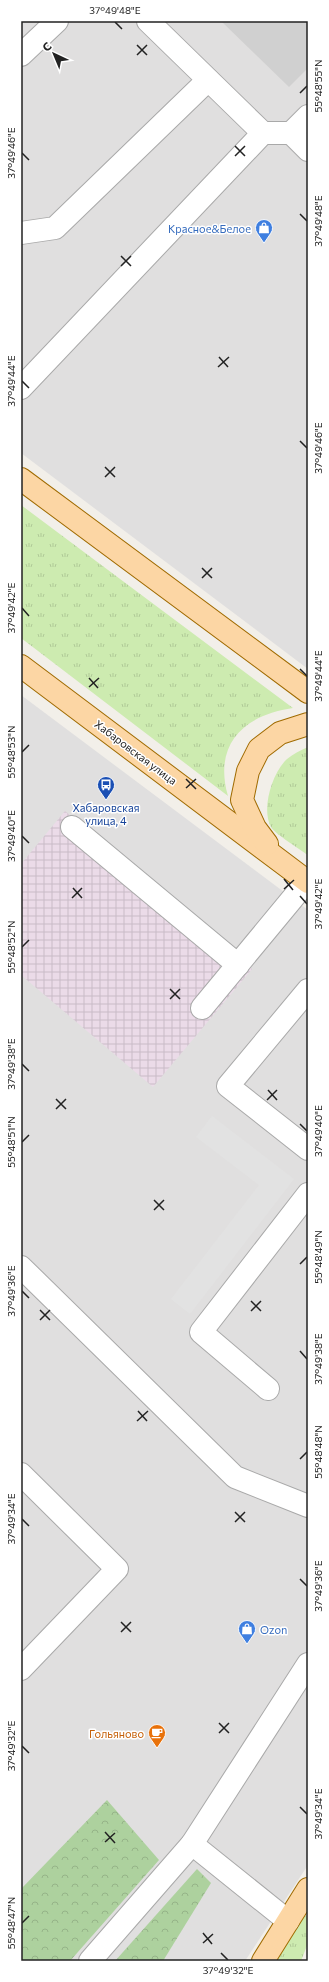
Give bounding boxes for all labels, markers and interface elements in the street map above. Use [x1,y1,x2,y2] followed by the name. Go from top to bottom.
[89,4,141,16] text: 37°49'48"E
[34,34,74,74] north arrow
[39,39,54,54] text: С
[312,59,324,113] text: 55°48'55"N
[5,127,17,179] text: 37°49'46"E
[312,195,324,247] text: 37°49'48"E
[254,218,274,243] shop icon: Красное&Белое
[168,222,251,235] place label: Красное&Белое
[5,355,17,407] text: 37°49'44"E
[312,422,324,474] text: 37°49'46"E
[5,583,17,633] text: 37°49'42"E
[312,650,324,702] text: 37°49'44"E
[92,717,180,787] street label: Хабаровская улица
[5,726,17,779] text: 55°48'53"N
[96,775,116,800] bus stop icon: Хабаровская улица, 4
[72,801,140,827] place label: Хабаровская улица, 4
[5,810,17,862] text: 37°49'40"E
[312,879,324,929] text: 37°49'42"E
[5,921,17,973] text: 55°48'52"N
[5,1038,17,1090] text: 37°49'38"E
[312,1105,324,1157] text: 37°49'40"E
[5,1116,17,1168] text: 55°48'51"N
[312,1230,324,1284] text: 55°48'49"N
[5,1265,17,1317] text: 37°49'36"E
[312,1333,324,1385] text: 37°49'38"E
[312,1425,324,1479] text: 55°48'48"N
[5,1493,17,1545] text: 37°49'34"E
[312,1560,324,1612] text: 37°49'36"E
[237,1619,257,1644] shop icon: Ozon
[260,1623,287,1636] place label: Ozon
[5,1721,17,1771] text: 37°49'32"E
[147,1723,167,1748] cafe icon: Гольяново
[89,1727,144,1740] place label: Гольяново
[312,1788,324,1840] text: 37°49'34"E
[5,1897,17,1949] text: 55°48'47"N
[203,1964,253,1976] text: 37°49'32"E

